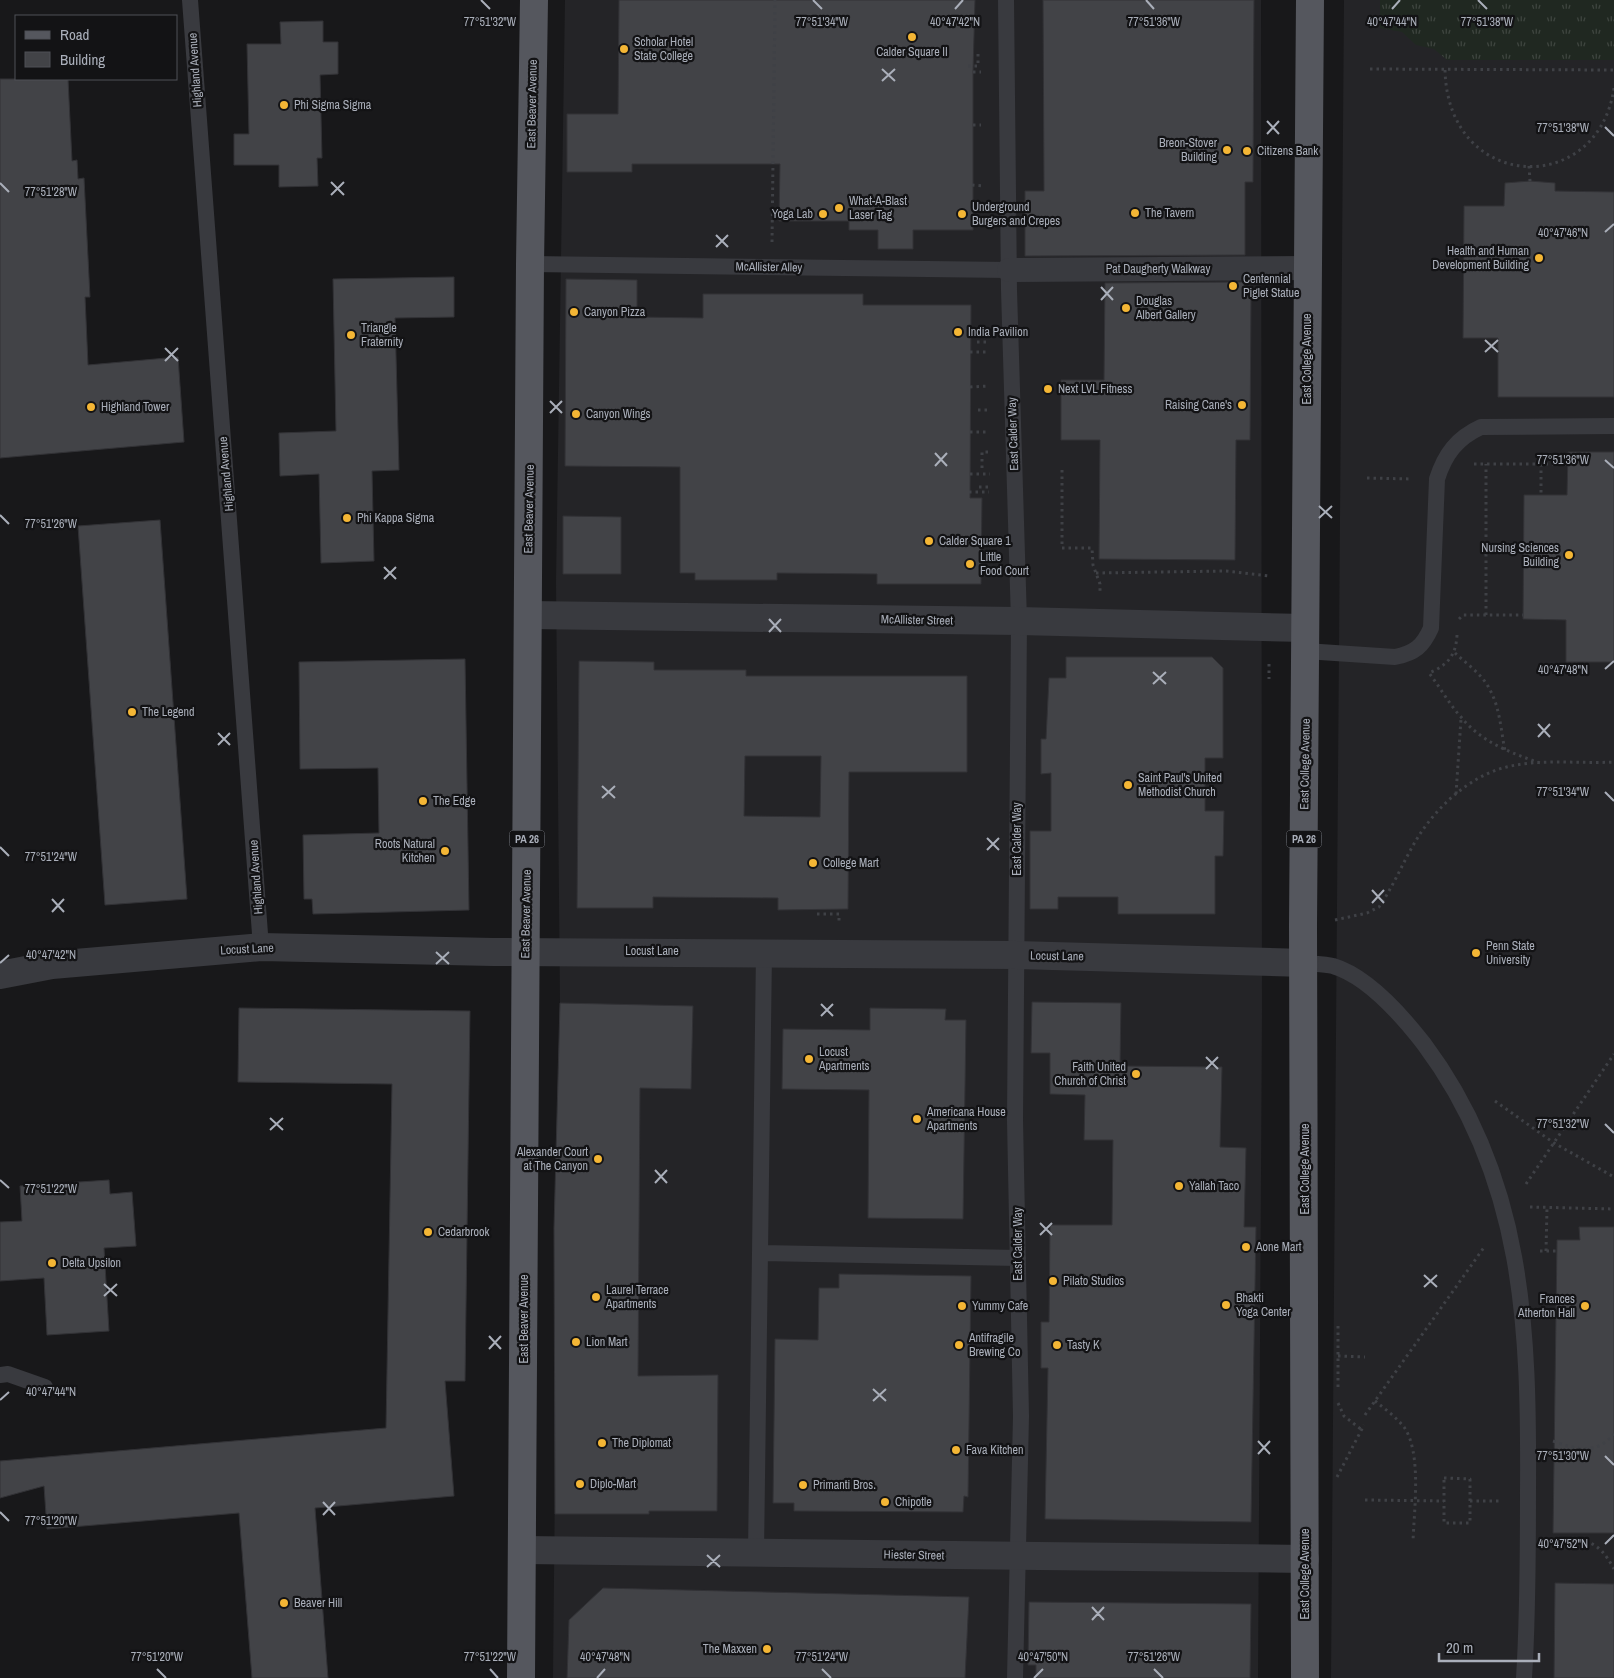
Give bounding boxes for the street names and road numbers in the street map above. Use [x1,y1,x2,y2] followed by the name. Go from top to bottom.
[184,32,206,108] street label: Highland Avenue
[523,59,541,149] street label: East Beaver Avenue
[736,258,803,276] street label: McAllister Alley
[1106,261,1210,277] street label: Pat Daugherty Walkway
[1299,313,1315,405] street label: East College Avenue
[1004,397,1022,471] street label: East Calder Way
[215,436,237,512] street label: Highland Avenue
[520,464,538,554] street label: East Beaver Avenue
[881,611,953,629] street label: McAllister Street
[1296,718,1314,810] street label: East College Avenue
[1009,802,1025,876] street label: East Calder Way
[510,831,544,848] road number: PA 26
[1286,831,1322,848] road number: PA 26
[245,839,267,915] street label: Highland Avenue
[517,869,535,959] street label: East Beaver Avenue
[220,940,274,958] street label: Locust Lane
[625,943,679,959] street label: Locust Lane
[1030,948,1084,964] street label: Locust Lane
[1297,1123,1313,1215] street label: East College Avenue
[1010,1207,1026,1281] street label: East Calder Way
[516,1274,532,1364] street label: East Beaver Avenue
[1297,1528,1313,1620] street label: East College Avenue
[884,1546,945,1564] street label: Hiester Street

